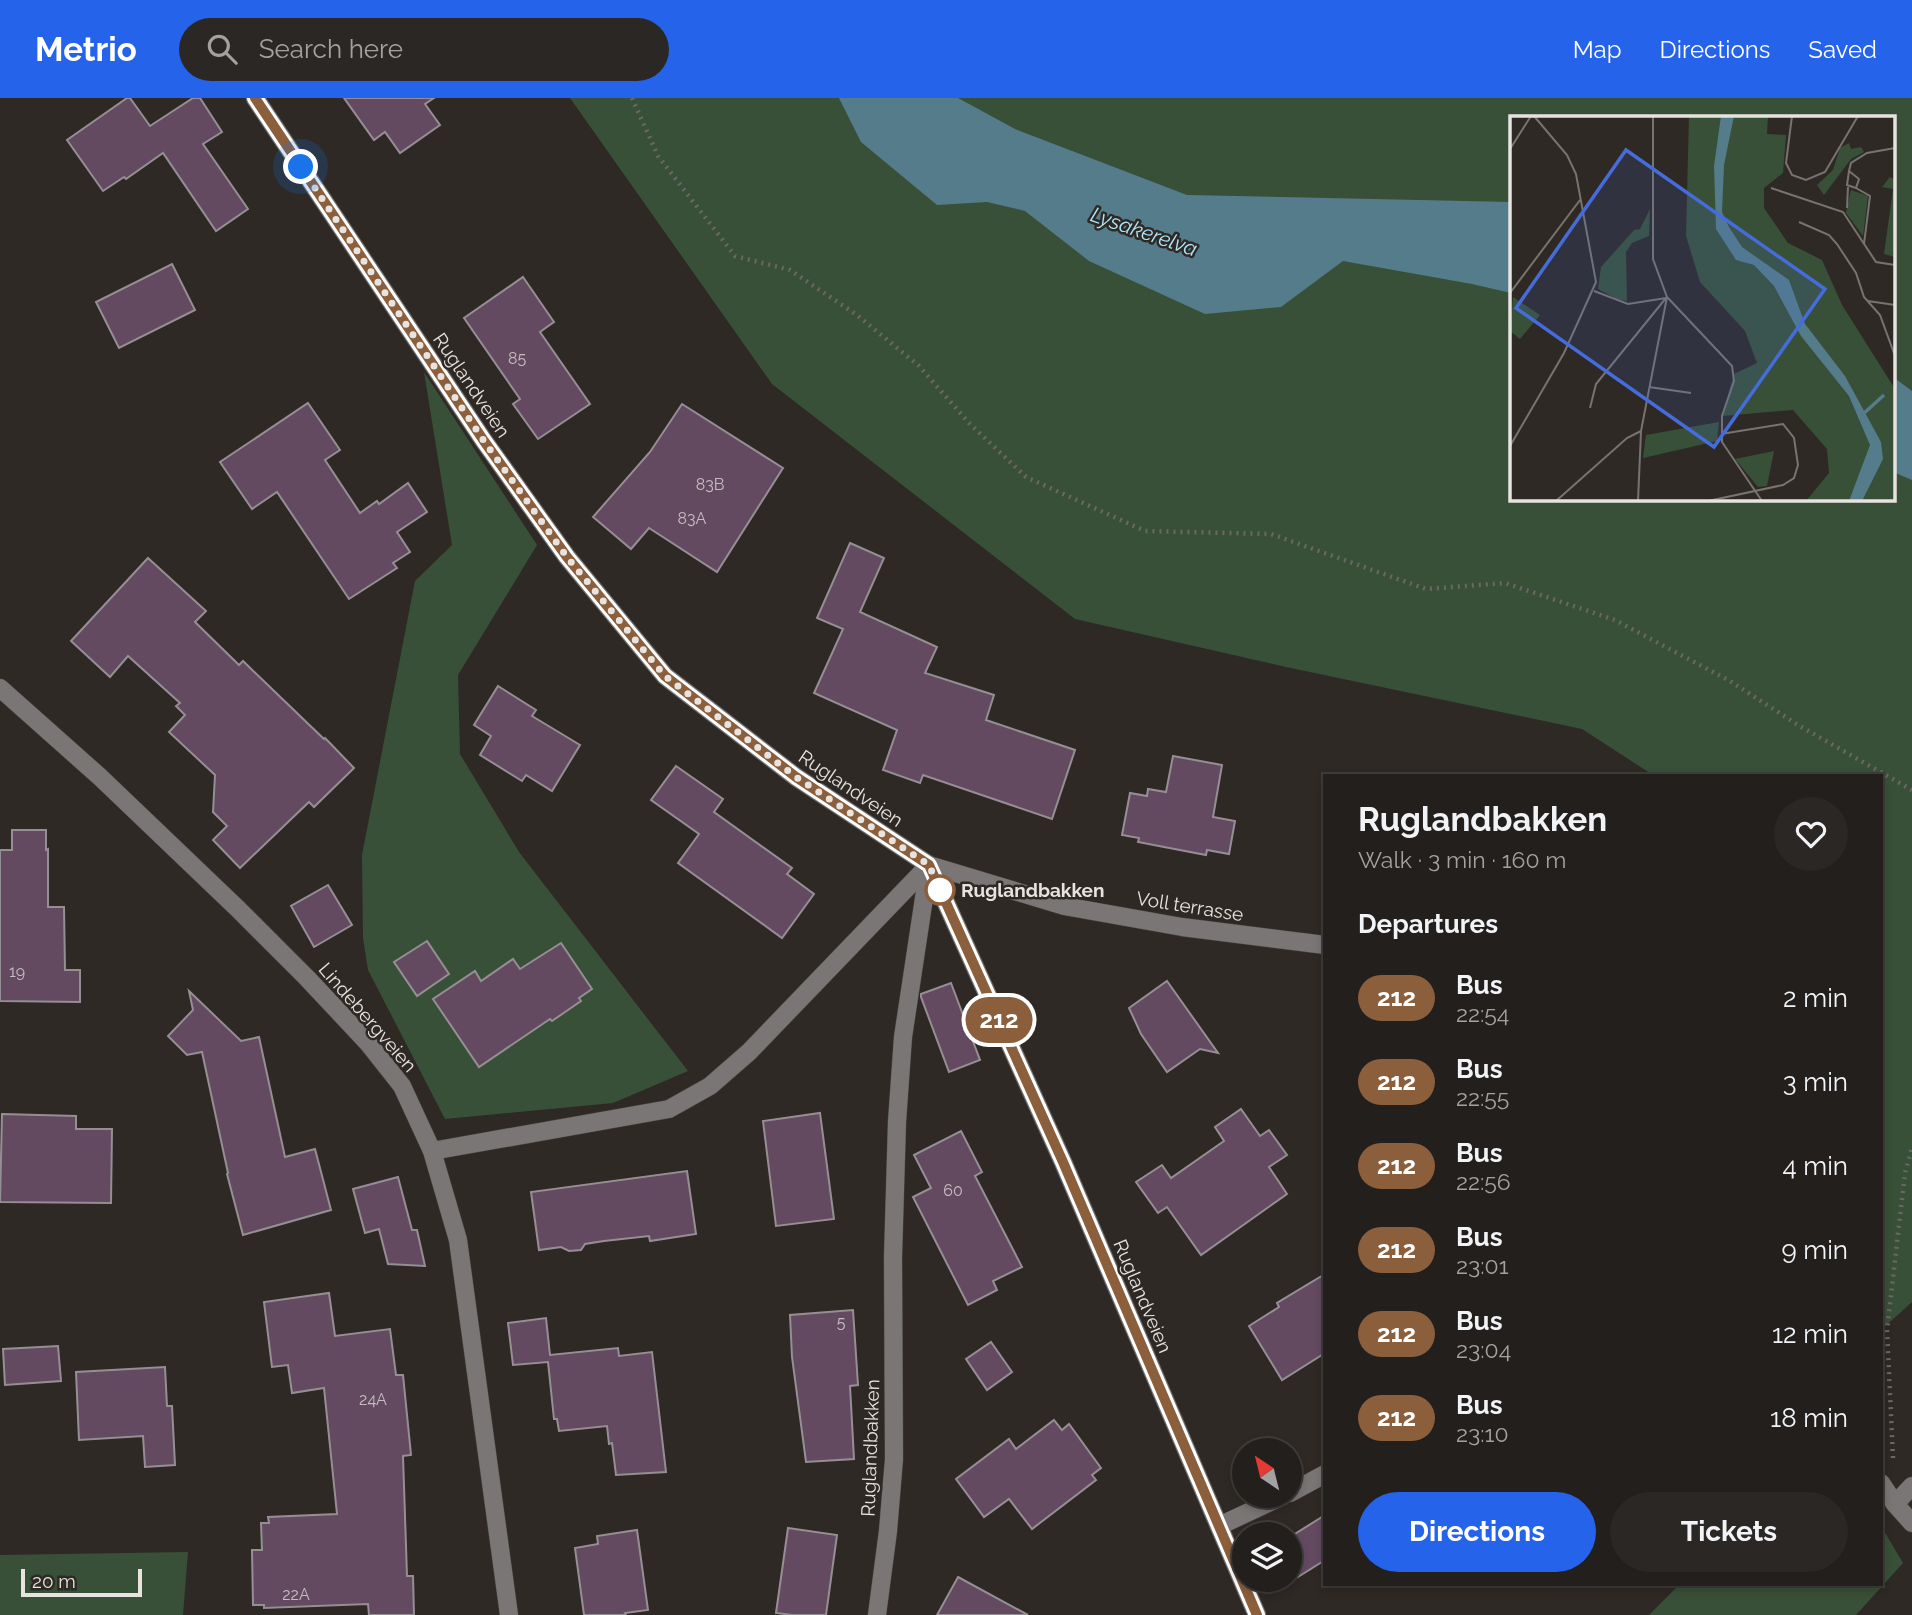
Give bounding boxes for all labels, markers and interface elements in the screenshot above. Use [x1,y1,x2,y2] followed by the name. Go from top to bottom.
[179,18,669,81] search box
[35,30,137,69] text: Metrio
[203,30,241,68] icon: search
[259,34,403,64] text: Search here
[1573,35,1622,64] text: Map
[1660,35,1770,64] text: Directions
[1808,35,1877,64] text: Saved
[1510,116,1895,500] inset map
[283,149,318,184] your location
[1088,202,1201,261] water label: Lysakerelva
[429,329,515,441] street label: Ruglandveien
[508,349,526,368] house number: 85
[696,475,724,494] house number: 83B
[678,509,707,528] house number: 83A
[795,745,907,831] street label: Ruglandveien
[1774,797,1848,871] button: heart
[1358,800,1607,839] text: Ruglandbakken
[1358,846,1566,873] text: Walk · 3 min · 160 m
[925,875,955,905] marker: Ruglandbakken
[961,879,1104,901] place label: Ruglandbakken
[1135,887,1245,925] street label: Voll terrasse
[1358,909,1498,939] text: Departures
[315,958,421,1076] street label: Lindebergveien
[9,962,25,981] house number: 19
[1456,970,1503,1000] text: Bus
[1377,983,1416,1012] text: 212
[1783,983,1848,1013] text: 2 min
[959,997,1039,1043] line badge: 212
[1456,1000,1509,1027] text: 22:54
[980,1005,1018,1034] text: 212
[1456,1054,1503,1084] text: Bus
[1377,1067,1416,1096] text: 212
[1783,1067,1848,1097] text: 3 min
[1456,1084,1509,1111] text: 22:55
[1456,1138,1503,1168] text: Bus
[1377,1151,1416,1180] text: 212
[1782,1151,1848,1181] text: 4 min
[1456,1168,1511,1195] text: 22:56
[943,1181,963,1200] house number: 60
[1456,1222,1503,1252] text: Bus
[1377,1235,1416,1264] text: 212
[1781,1235,1848,1265] text: 9 min
[1109,1236,1177,1356] street label: Ruglandveien
[1456,1252,1509,1279] text: 23:01
[1456,1306,1503,1336] text: Bus
[837,1313,846,1332] house number: 5
[1377,1319,1416,1348] text: 212
[1772,1319,1848,1349] text: 12 min
[1456,1336,1511,1363] text: 23:04
[857,1379,883,1517] street label: Ruglandbakken
[359,1390,387,1409] house number: 24A
[1456,1390,1503,1420] text: Bus
[1377,1403,1416,1432] text: 212
[1770,1403,1848,1433] text: 18 min
[1456,1420,1509,1447] text: 23:10
[1232,1438,1302,1508] north arrow
[1232,1438,1302,1592] map controls
[1358,1492,1596,1572] button: Directions
[1610,1492,1848,1572] button: Tickets
[1232,1522,1302,1592] button: layers
[21,1566,142,1598] scale bar
[32,1570,76,1592] text: 20 m
[282,1585,310,1604] house number: 22A

